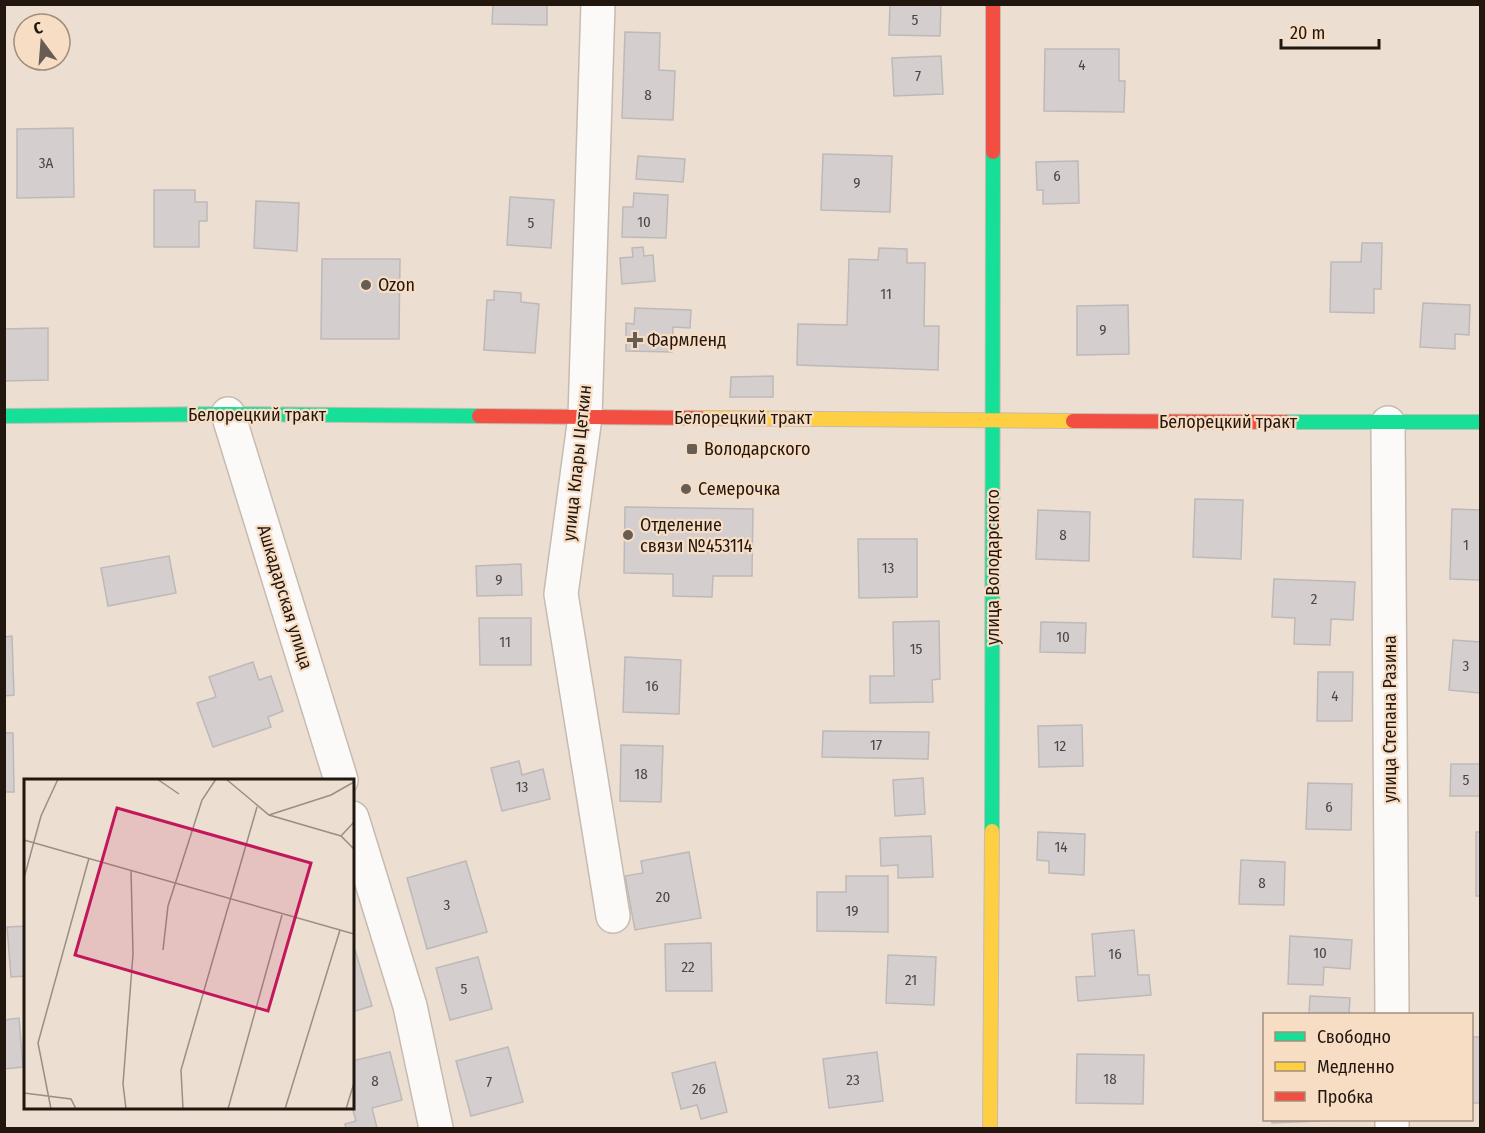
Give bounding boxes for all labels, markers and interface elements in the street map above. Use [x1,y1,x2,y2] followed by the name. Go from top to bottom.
[912,11,919,29] house number: 5
[12,12,72,72] north arrow
[1281,12,1378,50] scale bar
[31,18,45,38] text: С
[1290,22,1325,44] text: 20 m
[1078,56,1086,74] house number: 4
[915,67,921,85] house number: 7
[644,86,652,104] house number: 8
[39,154,53,172] house number: 3А
[1053,167,1061,185] house number: 6
[853,174,861,192] house number: 9
[637,213,651,231] house number: 10
[528,214,535,232] house number: 5
[378,274,415,296] place label: Ozon
[359,278,373,292] marker: Ozon
[880,285,892,303] house number: 11
[1099,321,1107,339] house number: 9
[647,329,726,351] place label: Фармленд
[628,333,642,347] marker: Фармленд
[558,384,596,542] street label: улица Клары Цеткин
[188,404,327,426] street label: Белорецкий тракт
[674,407,813,429] street label: Белорецкий тракт
[1159,411,1298,433] street label: Белорецкий тракт
[704,438,811,460] place label: Володарского
[685,442,699,456] marker: Володарского
[698,478,781,500] place label: Семерочка
[679,482,693,496] marker: Семерочка
[982,489,1004,645] street label: улица Володарского
[640,514,753,557] place label: Отделение связи №453114
[253,522,317,672] street label: Ашкадарская улица
[1059,526,1067,544] house number: 8
[621,528,635,542] marker: Отделение связи №453114
[1463,536,1469,554] house number: 1
[882,559,895,577] house number: 13
[495,571,503,589] house number: 9
[1311,590,1318,608] house number: 2
[1056,628,1070,646] house number: 10
[499,633,511,651] house number: 11
[1379,635,1401,803] street label: улица Степана Разина
[910,640,922,658] house number: 15
[1463,657,1470,675] house number: 3
[645,677,659,695] house number: 16
[1331,687,1339,705] house number: 4
[870,736,882,754] house number: 17
[1054,737,1067,755] house number: 12
[634,765,648,783] house number: 18
[1463,771,1470,789] house number: 5
[516,778,529,796] house number: 13
[24,779,354,1109] inset map
[1325,798,1333,816] house number: 6
[1054,838,1068,856] house number: 14
[1258,874,1266,892] house number: 8
[656,888,670,906] house number: 20
[444,896,451,914] house number: 3
[845,902,859,920] house number: 19
[1313,944,1327,962] house number: 10
[1108,945,1122,963] house number: 16
[681,958,695,976] house number: 22
[905,971,917,989] house number: 21
[461,980,468,998] house number: 5
[1263,1013,1473,1121] legend
[1317,1026,1391,1048] text: Свободно
[1317,1056,1395,1078] text: Медленно
[1103,1070,1117,1088] house number: 18
[846,1071,860,1089] house number: 23
[371,1072,379,1090] house number: 8
[486,1073,492,1091] house number: 7
[692,1080,706,1098] house number: 26
[1317,1086,1373,1108] text: Пробка

